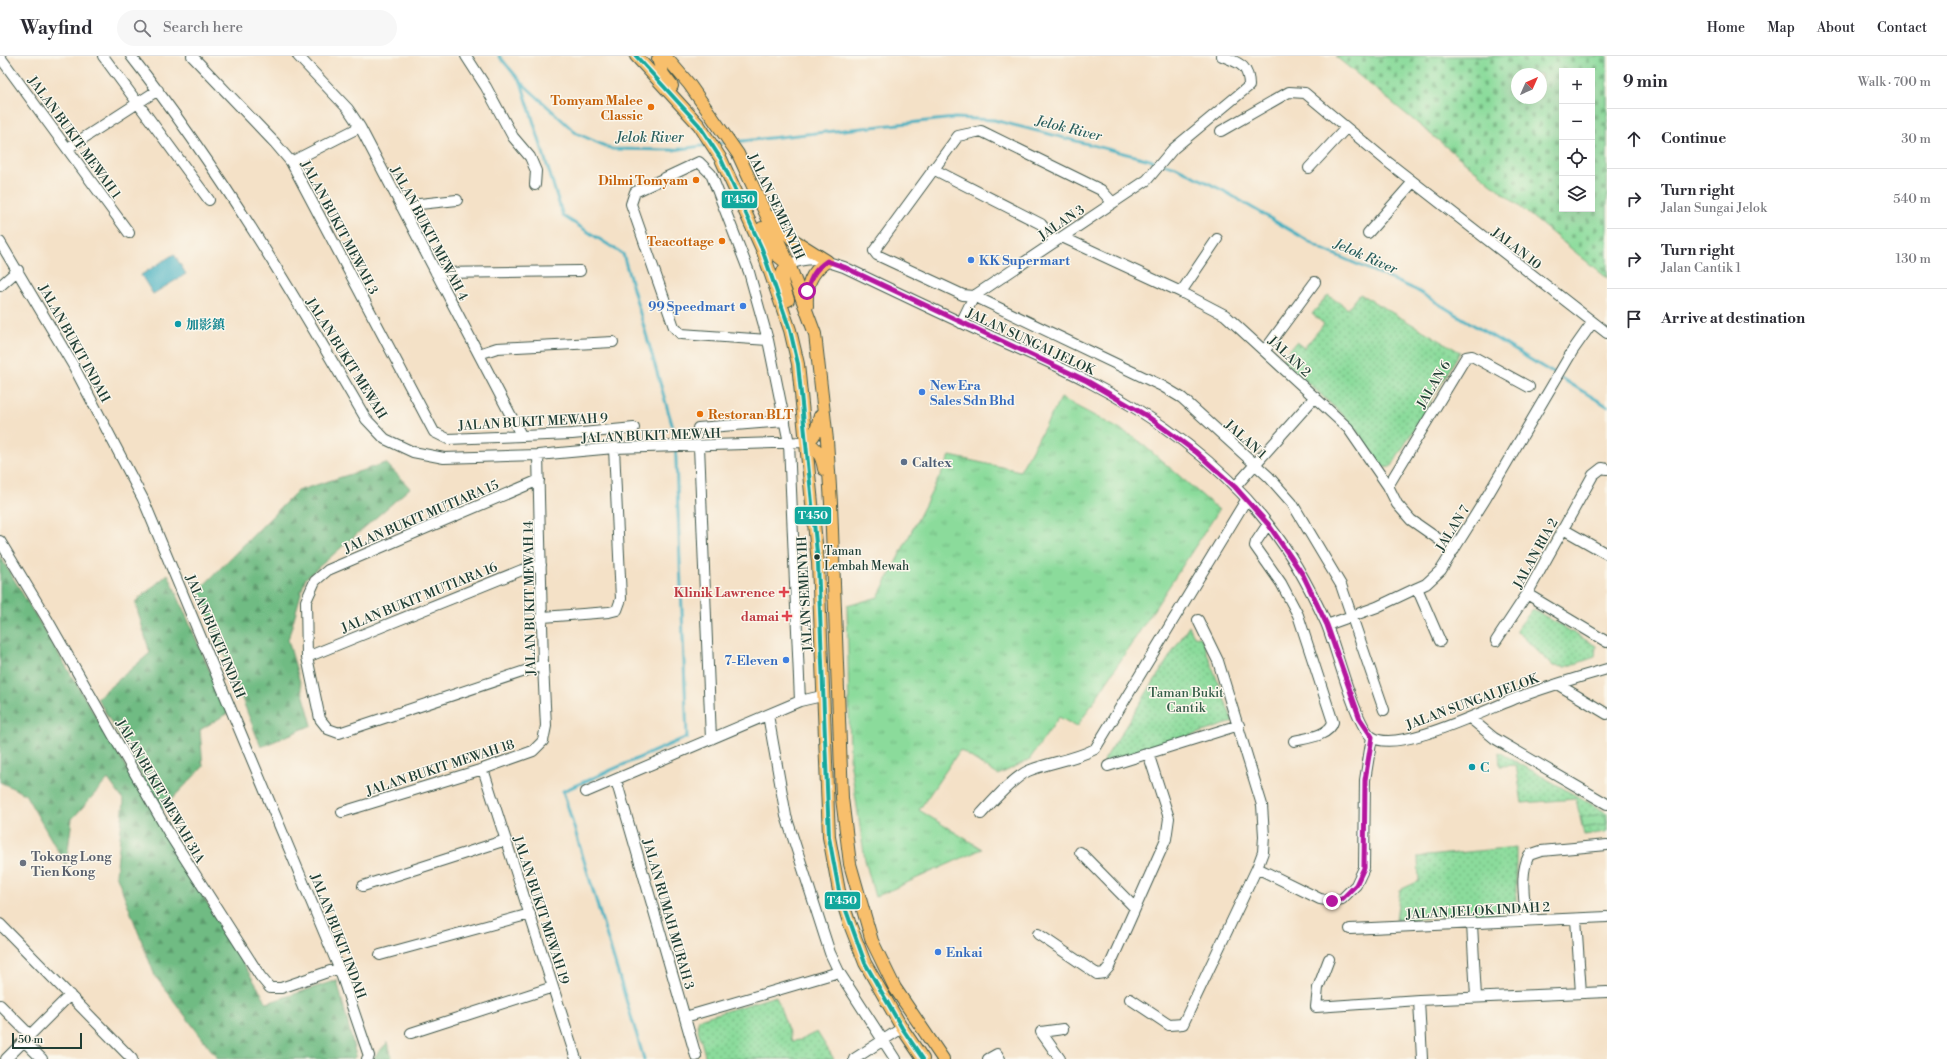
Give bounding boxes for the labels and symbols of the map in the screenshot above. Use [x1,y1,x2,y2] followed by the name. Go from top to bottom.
[1511,68,1547,104] north arrow
[24,72,124,202] street label: JALAN BUKIT MEWAH 1
[551,93,643,124] place label: Tomyam Malee Classic
[646,102,656,112] marker: Tomyam Malee Classic
[1032,112,1105,146] water label: Jelok River
[614,129,685,147] water label: Jelok River
[744,150,808,263] street label: JALAN SEMENYIH
[297,157,381,297] street label: JALAN BUKIT MEWAH 3
[386,163,471,304] street label: JALAN BUKIT MEWAH 4
[598,173,688,189] place label: Dilmi Tomyam
[691,175,701,185] marker: Dilmi Tomyam
[721,190,758,209] line badge: T450
[725,193,755,207] text: T450
[1035,202,1088,245] street label: JALAN 3
[1488,224,1545,273] street label: JALAN 10
[647,234,714,250] place label: Teacottage
[1329,234,1401,279] water label: Jelok River
[717,236,727,246] marker: Teacottage
[979,253,1070,269] place label: KK Supermart
[966,255,976,265] marker: KK Supermart
[34,281,114,406] street label: JALAN BUKIT INDAH
[798,282,816,300] route start
[302,294,390,422] street label: JALAN BUKIT MEWAH
[648,299,735,315] place label: 99 Speedmart
[738,301,748,311] marker: 99 Speedmart
[963,305,1099,379] street label: JALAN SUNGAI JELOK
[186,317,225,333] place label: 加影鎮
[173,319,183,329] marker: 加影鎮
[1264,332,1314,380] street label: JALAN 2
[1413,358,1454,412] street label: JALAN 6
[930,378,1015,409] place label: New Era Sales Sdn Bhd
[917,387,927,397] marker: New Era Sales Sdn Bhd
[708,407,794,423] place label: Restoran BLT
[695,409,705,419] marker: Restoran BLT
[457,410,608,434] street label: JALAN BUKIT MEWAH 9
[1221,416,1270,463] street label: JALAN 1
[580,426,722,446] street label: JALAN BUKIT MEWAH
[912,455,952,471] place label: Caltex
[899,457,909,467] marker: Caltex
[341,477,501,557] street label: JALAN BUKIT MUTIARA 15
[1432,502,1473,555] street label: JALAN 7
[794,506,832,525] line badge: T450
[798,509,828,523] text: T450
[1510,516,1562,592] street label: JALAN RIA 2
[521,520,539,677] street label: JALAN BUKIT MEWAH 14
[794,535,816,653] street label: JALAN SEMENYIH
[824,544,909,574] place label: Taman Lembah Mewah
[812,552,822,562] marker: Taman Lembah Mewah
[338,559,500,637] street label: JALAN BUKIT MUTIARA 16
[181,571,249,701] street label: JALAN BUKIT INDAH
[674,585,775,601] place label: Klinik Lawrence
[778,586,790,598] marker: Klinik Lawrence
[741,609,779,625] place label: damai
[782,611,792,621] marker: damai
[724,653,778,669] place label: 7-Eleven
[781,655,791,665] marker: 7-Eleven
[1403,670,1542,734] street label: JALAN SUNGAI JELOK
[1148,685,1224,716] park label: Taman Bukit Cantik
[112,716,208,867] street label: JALAN BUKIT MEWAH 31A
[363,736,517,800] street label: JALAN BUKIT MEWAH 18
[1480,760,1489,776] place label: C
[1467,762,1477,772] marker: C
[509,833,573,987] street label: JALAN BUKIT MEWAH 19
[639,836,697,991] street label: JALAN RUMAH MURAH 3
[31,849,112,880] place label: Tokong Long Tien Kong
[18,858,28,868] marker: Tokong Long Tien Kong
[306,871,370,1002] street label: JALAN BUKIT INDAH
[824,891,861,910] line badge: T450
[1323,892,1341,910] route end
[827,894,857,908] text: T450
[1405,899,1550,923] street label: JALAN JELOK INDAH 2
[946,945,982,961] place label: Enkai
[933,947,943,957] marker: Enkai
[12,1031,82,1050] scale bar

